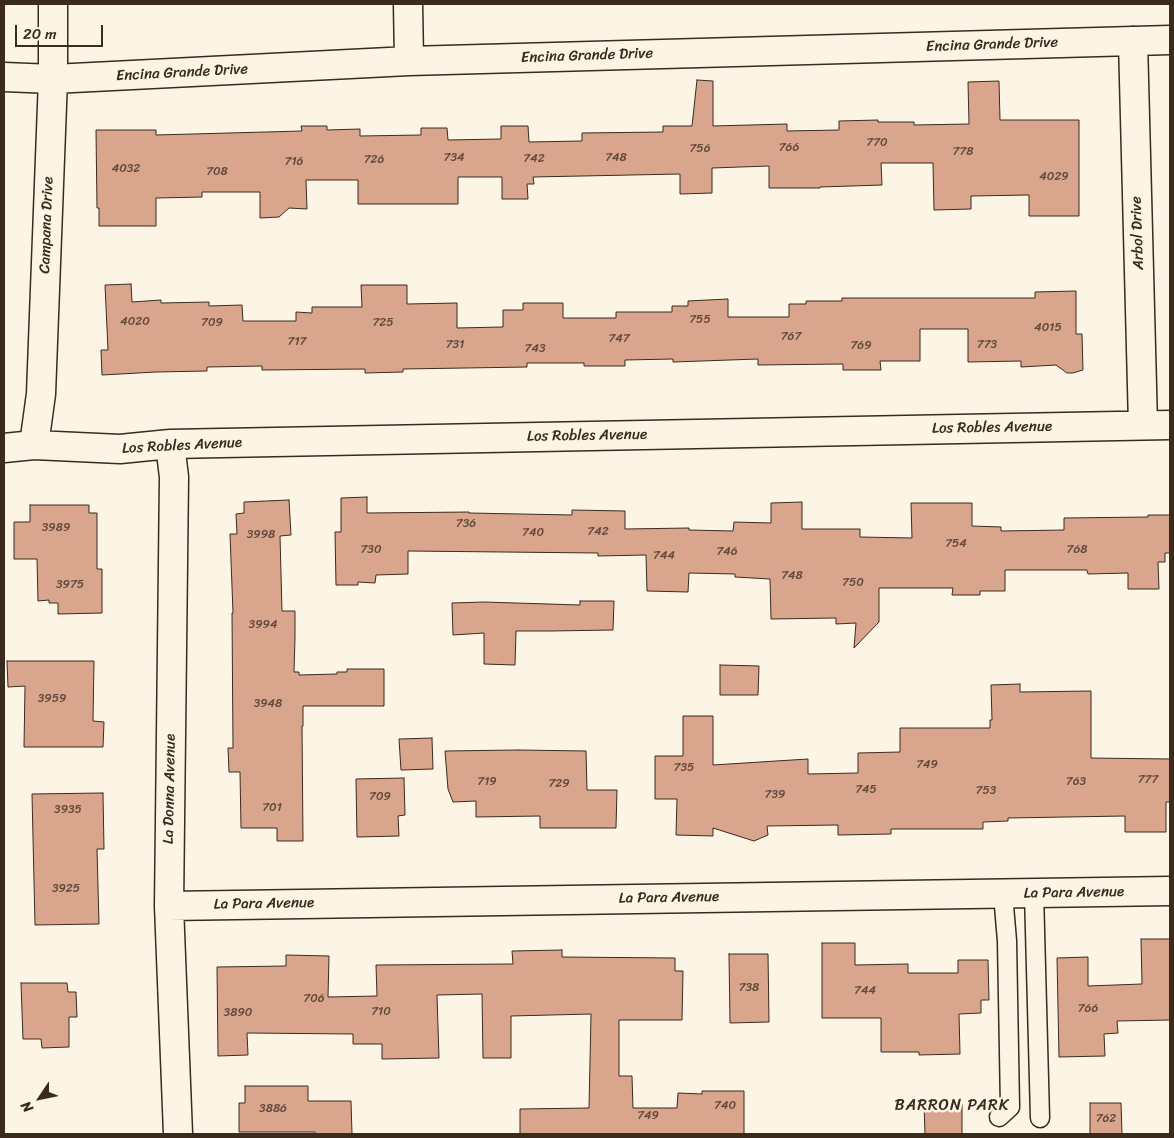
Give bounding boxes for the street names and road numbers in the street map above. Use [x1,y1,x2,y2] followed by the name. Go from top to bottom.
[926,34,1058,56] street label: Encina Grande Drive
[521,45,653,67] street label: Encina Grande Drive
[116,61,248,85] street label: Encina Grande Drive
[36,176,58,274] street label: Campana Drive
[1128,196,1148,270] street label: Arbol Drive
[932,418,1052,438] street label: Los Robles Avenue
[527,426,647,446] street label: Los Robles Avenue
[121,434,243,458] street label: Los Robles Avenue
[160,734,180,844] street label: La Donna Avenue
[1024,883,1124,903] street label: La Para Avenue
[619,888,719,908] street label: La Para Avenue
[214,894,314,914] street label: La Para Avenue

